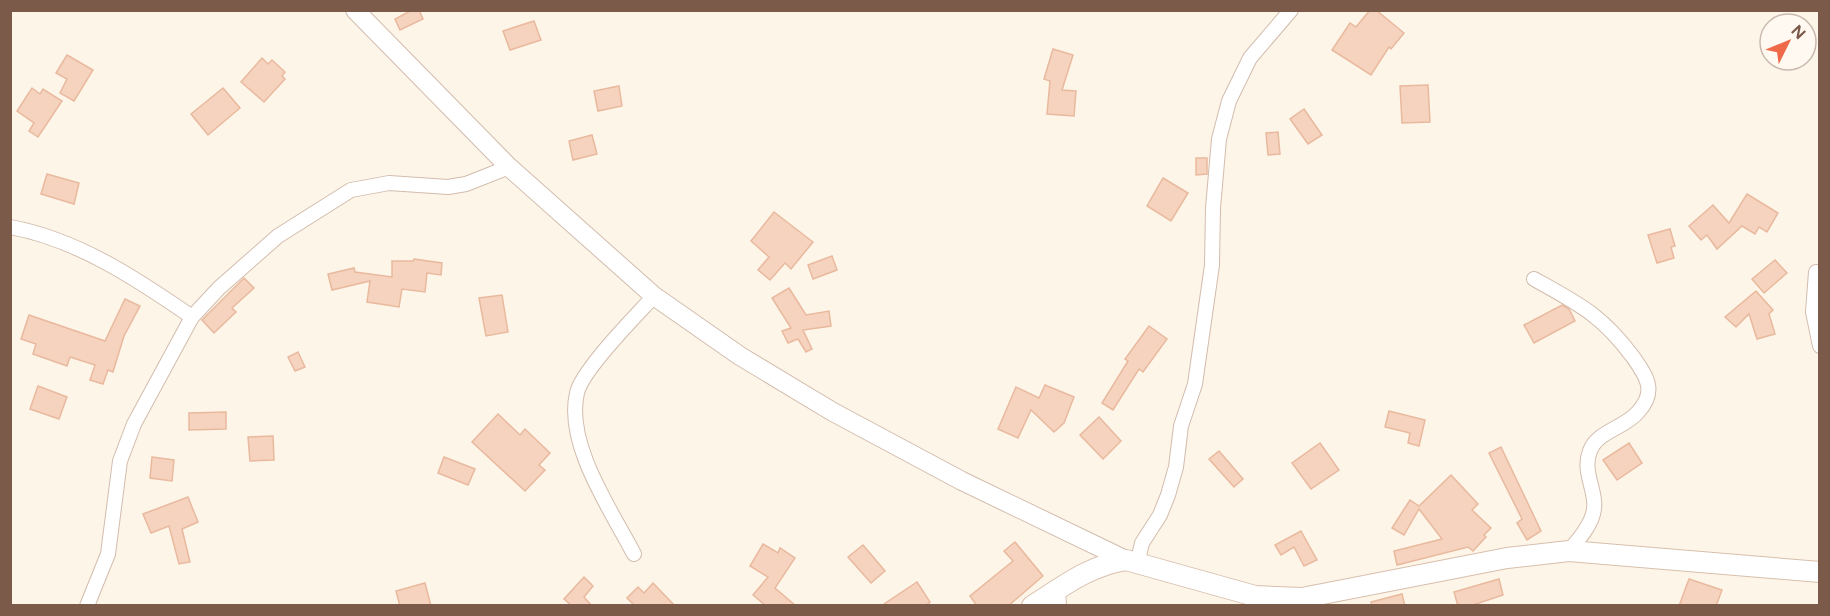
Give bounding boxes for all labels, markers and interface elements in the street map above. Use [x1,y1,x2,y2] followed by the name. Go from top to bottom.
[1758,12,1818,72] north arrow
[1787,21,1810,43] text: N

